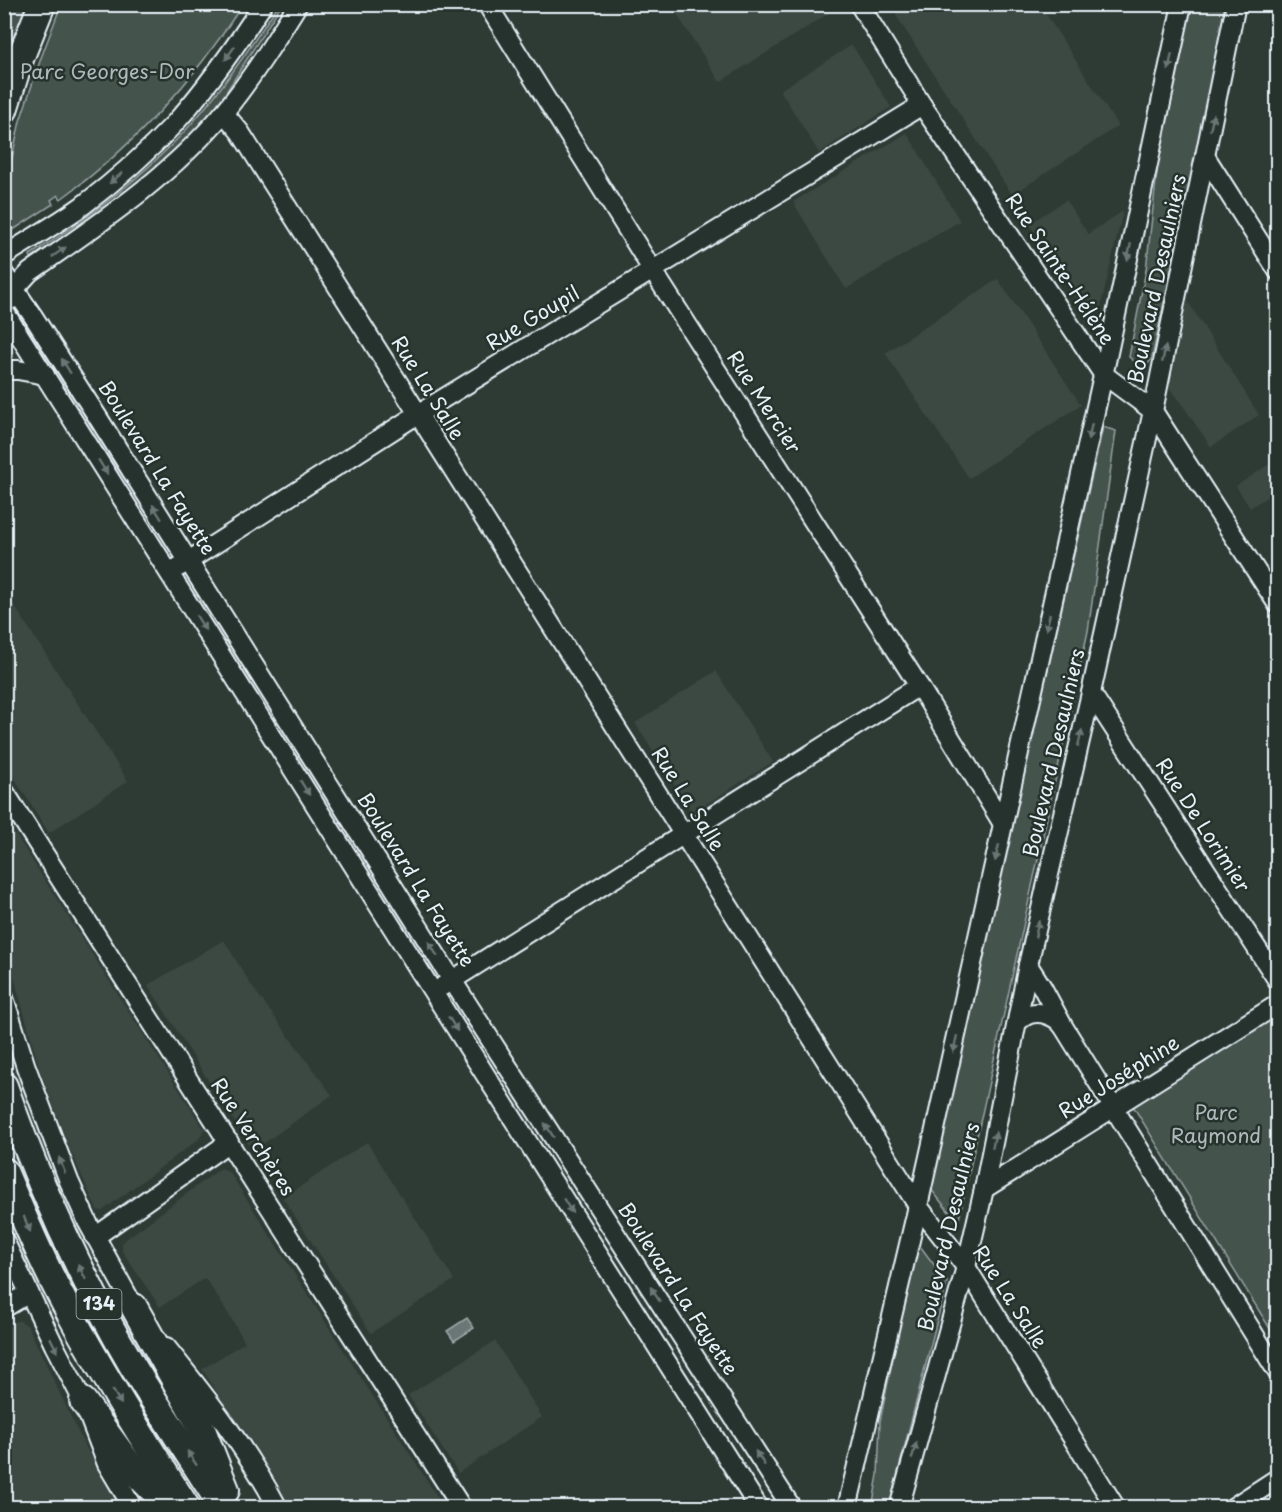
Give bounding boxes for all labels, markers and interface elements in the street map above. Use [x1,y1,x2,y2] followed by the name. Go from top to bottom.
[224,45,236,61] one-way arrow
[1165,52,1174,71] one-way arrow
[20,56,195,86] park label: Parc Georges-Dor
[1208,112,1217,131] one-way arrow
[1119,171,1193,386] street label: Boulevard Desaulniers
[108,172,124,185] one-way arrow
[999,186,1123,351] street label: Rue Sainte-Hélène
[1124,243,1133,262] one-way arrow
[51,246,67,257] one-way arrow
[480,277,585,357] street label: Rue Goupil
[385,330,473,445] street label: Rue La Salle
[720,344,810,460] street label: Rue Mercier
[1160,344,1169,363] one-way arrow
[60,358,71,375] one-way arrow
[92,374,224,561] street label: Boulevard La Fayette
[1085,422,1095,441] one-way arrow
[97,459,108,475] one-way arrow
[152,504,163,520] one-way arrow
[1043,613,1052,632] one-way arrow
[195,614,206,631] one-way arrow
[1014,645,1092,860] street label: Boulevard Desaulniers
[1076,729,1085,748] one-way arrow
[645,741,733,856] street label: Rue La Salle
[1149,751,1259,898] street label: Rue De Lorimier
[299,779,310,796] one-way arrow
[351,786,483,973] street label: Boulevard La Fayette
[992,844,1001,863] one-way arrow
[1032,919,1042,938] one-way arrow
[427,941,438,957] one-way arrow
[447,1016,458,1032] one-way arrow
[1052,1027,1185,1125] street label: Rue Joséphine
[949,1034,959,1053] one-way arrow
[204,1071,303,1202] street label: Rue Verchères
[1171,1097,1261,1150] park label: Parc Raymond
[909,1119,987,1334] street label: Boulevard Desaulniers
[544,1122,555,1139] one-way arrow
[990,1131,999,1150] one-way arrow
[57,1155,67,1173] one-way arrow
[612,1196,746,1381] street label: Boulevard La Fayette
[563,1198,574,1214] one-way arrow
[22,1216,32,1234] one-way arrow
[966,1239,1056,1354] street label: Rue La Salle
[78,1264,87,1281] one-way arrow
[649,1287,661,1303] one-way arrow
[76,1289,122,1319] road number: 134
[50,1337,59,1354] one-way arrow
[112,1389,123,1405] one-way arrow
[910,1442,919,1460] one-way arrow
[187,1450,198,1466] one-way arrow
[755,1450,766,1466] one-way arrow

